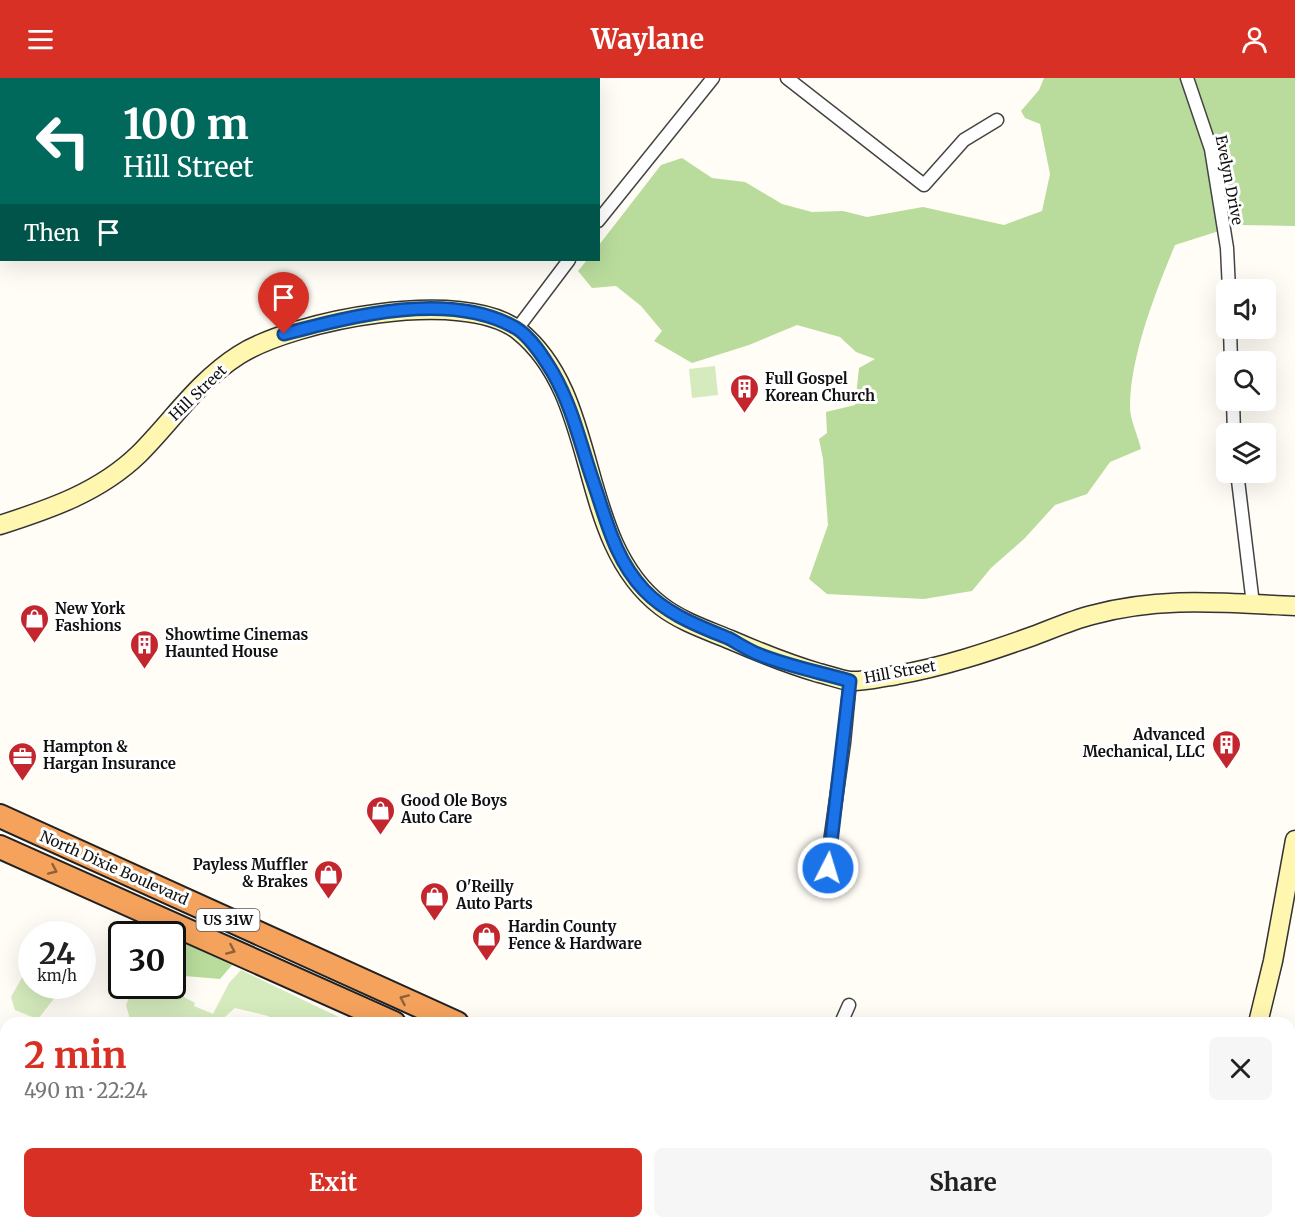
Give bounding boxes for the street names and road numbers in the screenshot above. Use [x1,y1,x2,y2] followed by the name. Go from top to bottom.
[1211,133,1248,227] street label: Evelyn Drive
[165,361,230,425] street label: Hill Street
[863,656,937,687] street label: Hill Street
[37,826,191,909] street label: North Dixie Boulevard
[196,909,260,931] road number: US 31W

